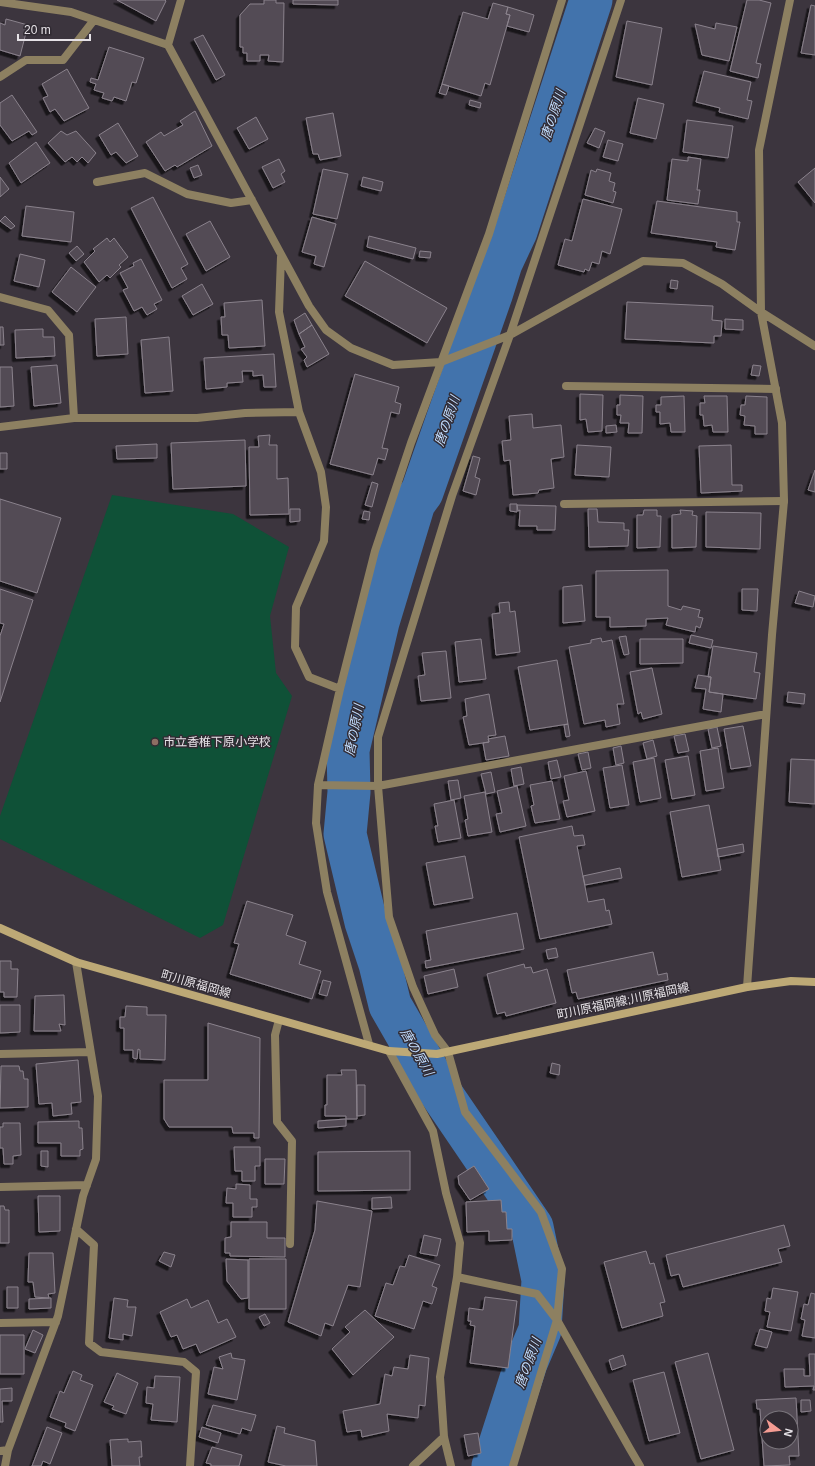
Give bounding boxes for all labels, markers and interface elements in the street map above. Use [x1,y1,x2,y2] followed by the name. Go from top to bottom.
[18,16,90,42] scale bar
[24,23,51,37] text: 20 m
[538,86,569,142] water label: 唐の原川
[431,392,463,448] water label: 唐の原川
[342,701,367,757] water label: 唐の原川
[163,735,271,749] place label: 市立香椎下原小学校
[150,737,160,747] marker: 市立香椎下原小学校
[159,967,233,1001] street label: 町川原福岡線
[555,980,691,1022] street label: 町川原福岡線;川原福岡線
[398,1026,437,1080] water label: 唐の原川
[512,1334,545,1390] water label: 唐の原川
[759,1410,799,1450] north arrow
[782,1427,795,1438] text: N

